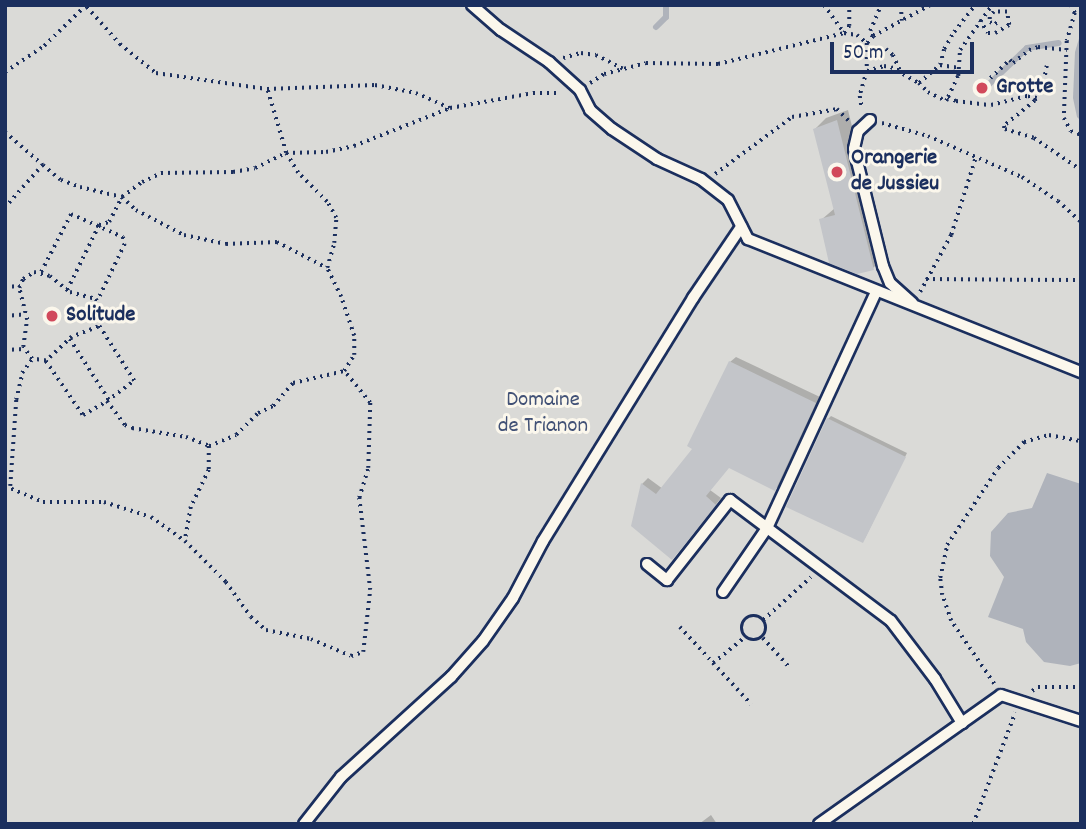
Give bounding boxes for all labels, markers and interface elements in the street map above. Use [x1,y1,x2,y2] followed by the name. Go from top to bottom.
[834,28,978,72] scale bar
[843,39,883,69] text: 50 m
[996,74,1053,102] place label: Grotte
[974,80,990,96] marker: Grotte
[851,145,939,199] place label: Orangerie de Jussieu
[829,164,845,180] marker: Orangerie de Jussieu
[66,302,135,330] place label: Solitude
[44,308,60,324] marker: Solitude
[498,387,588,441] park label: Domaine de Trianon

